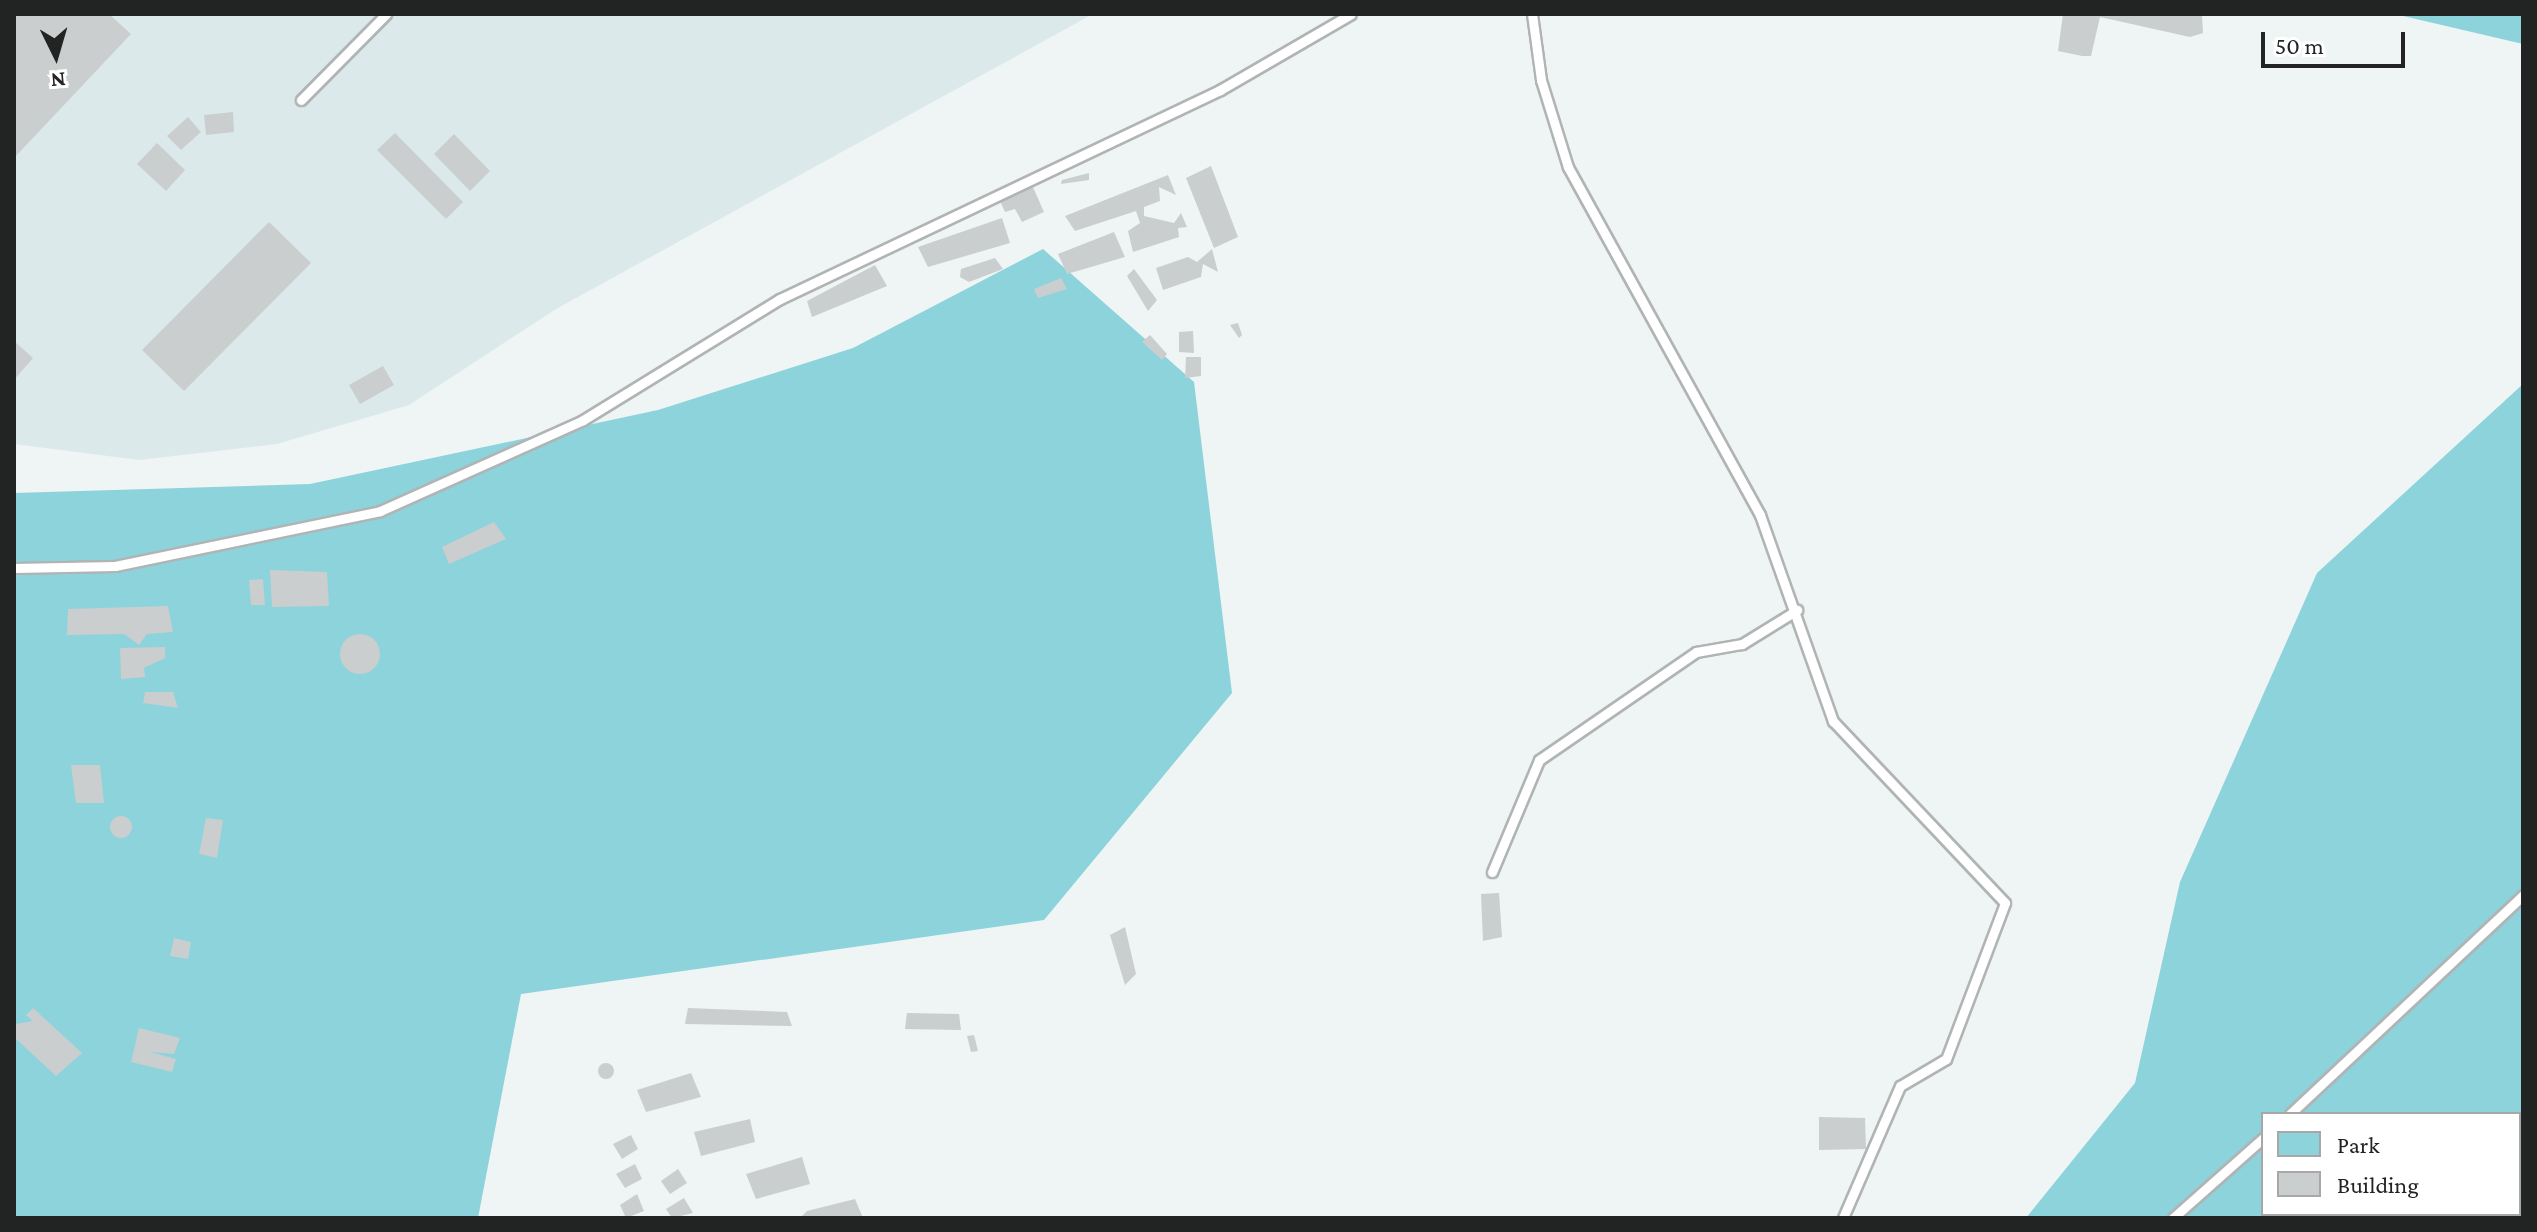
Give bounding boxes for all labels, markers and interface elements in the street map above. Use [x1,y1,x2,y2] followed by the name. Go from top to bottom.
[16,16,96,96] north arrow
[2265,16,2409,66] scale bar
[2275,32,2324,59] text: 50 m
[50,67,67,94] text: N
[2261,1112,2521,1216] legend
[2337,1131,2380,1158] text: Park
[2337,1171,2419,1198] text: Building

